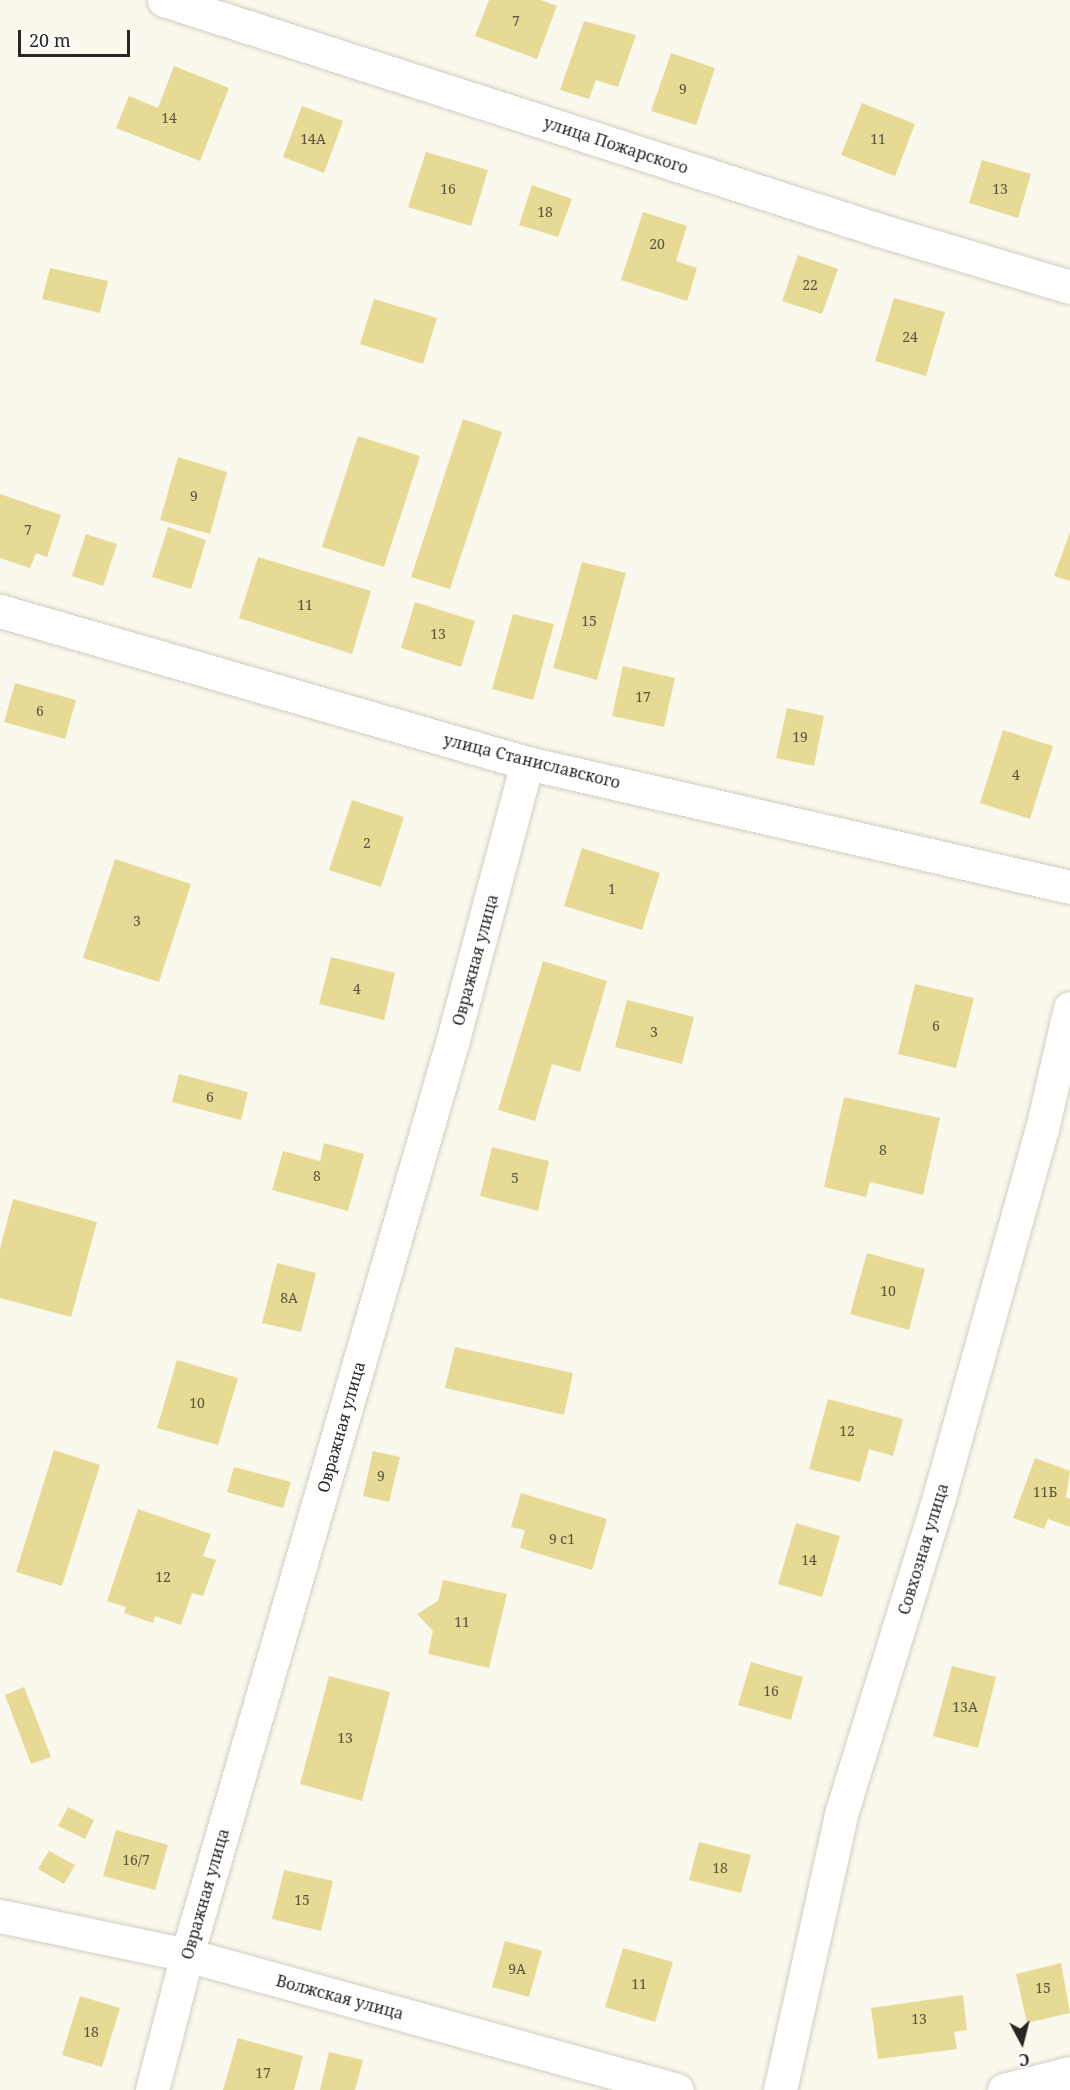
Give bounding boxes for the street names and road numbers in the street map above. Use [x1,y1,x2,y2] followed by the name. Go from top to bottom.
[541,113,691,177] street label: улица Пожарского
[442,730,622,792] street label: улица Станиславского
[448,892,502,1028] street label: Овражная улица
[313,1359,369,1495] street label: Овражная улица
[894,1481,952,1617] street label: Совхозная улица
[177,1826,233,1962] street label: Овражная улица
[274,1971,406,2023] street label: Волжская улица

